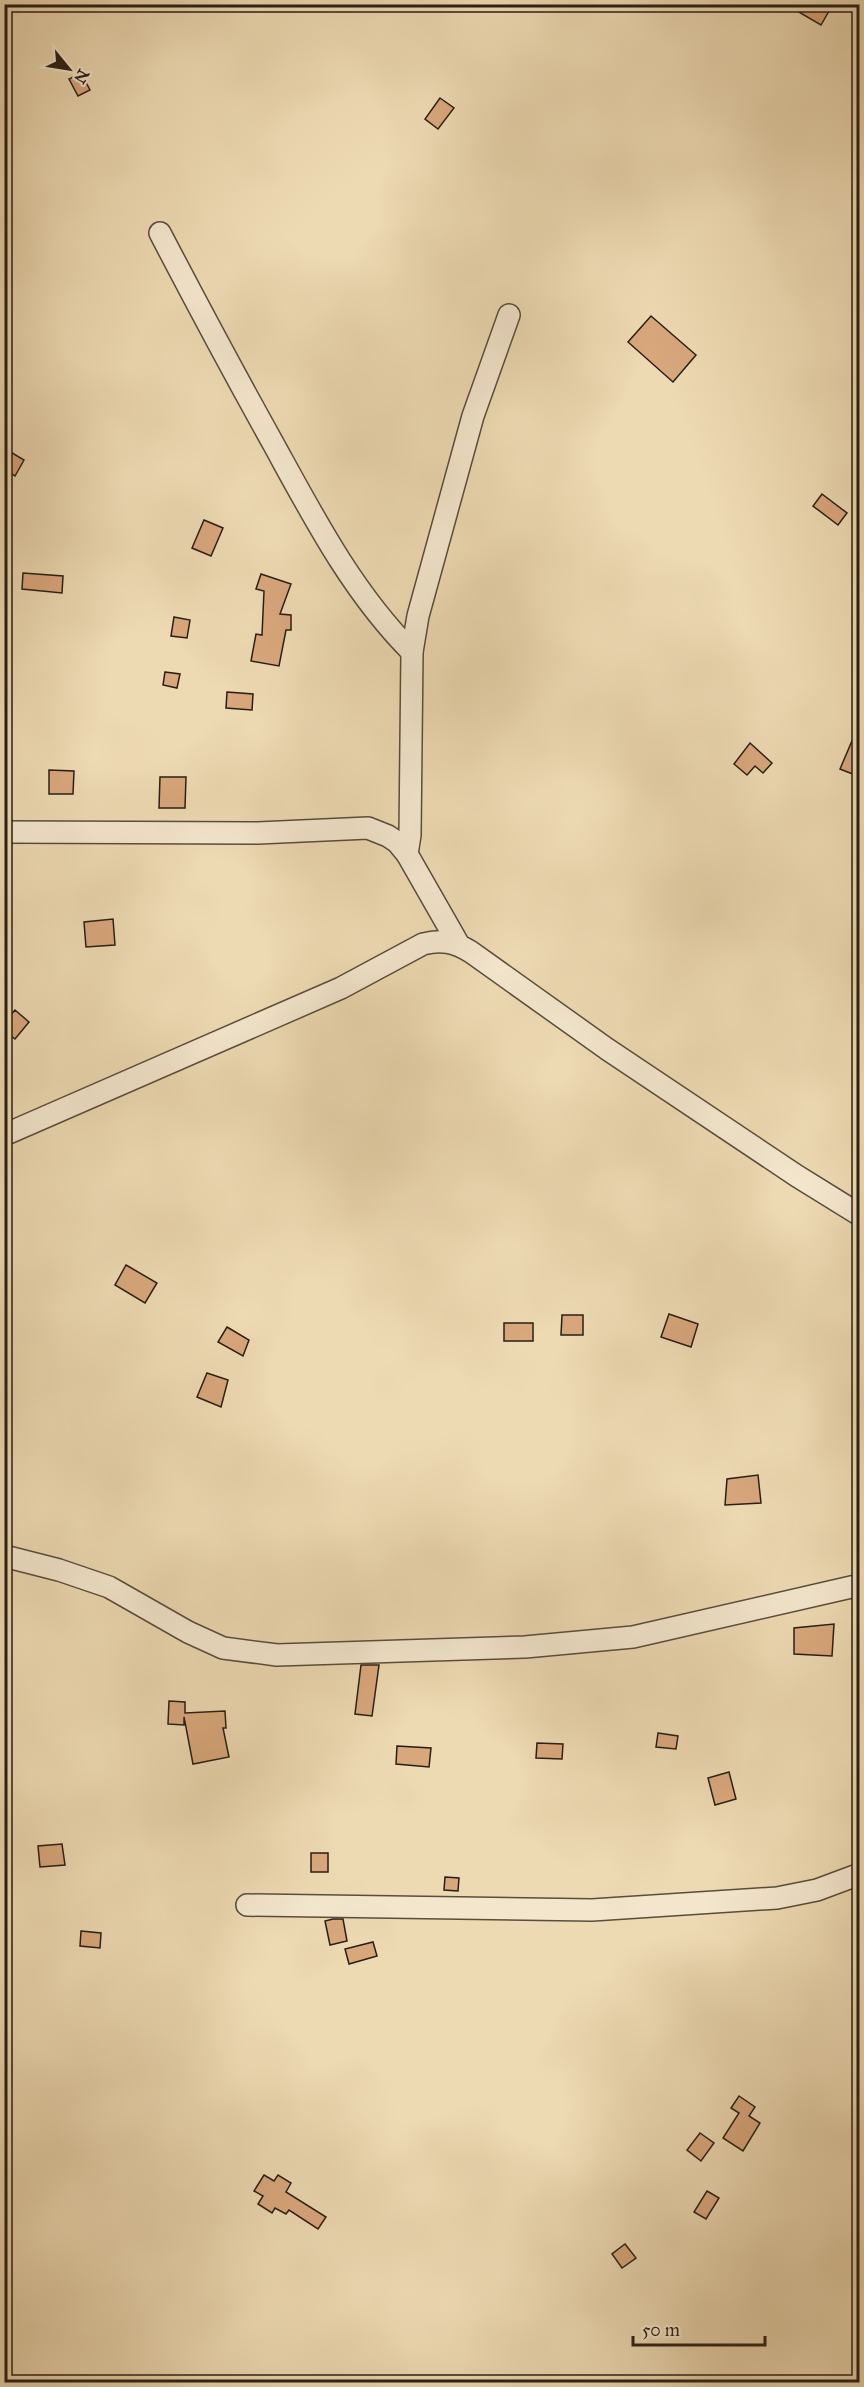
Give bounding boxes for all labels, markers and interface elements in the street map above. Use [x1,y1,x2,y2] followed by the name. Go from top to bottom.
[39,39,99,99] north arrow
[70,66,93,87] text: N
[633,2309,765,2347] scale bar
[642,2319,680,2341] text: 50 m

